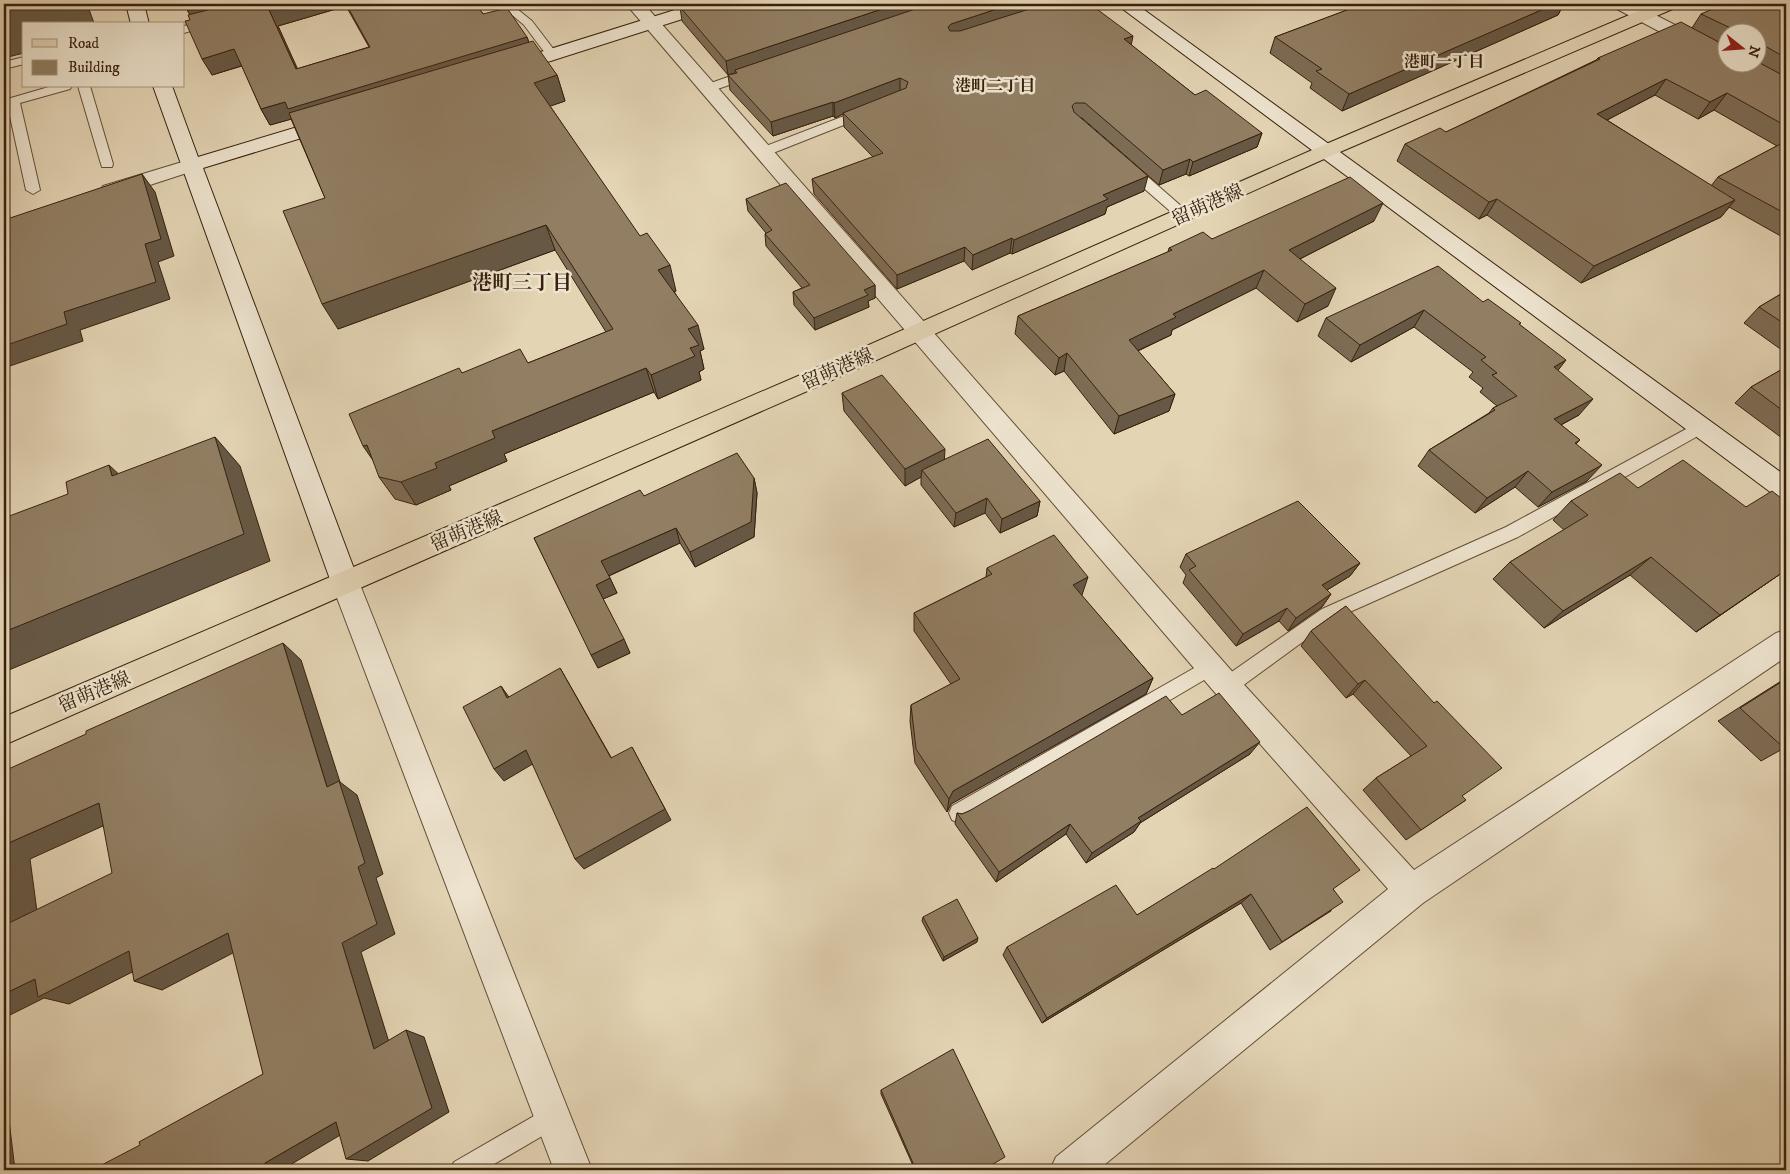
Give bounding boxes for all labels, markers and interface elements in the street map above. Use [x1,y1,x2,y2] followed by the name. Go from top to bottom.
[22,22,185,88] legend
[1718,22,1768,72] north arrow
[68,34,100,53] text: Road
[1743,43,1764,60] text: N
[1404,52,1484,72] district label: 港町一丁目
[68,58,120,77] text: Building
[955,76,1035,96] district label: 港町二丁目
[1168,179,1247,231] street label: 留萌港線
[472,271,572,296] district label: 港町三丁目
[798,343,877,395] street label: 留萌港線
[427,506,506,557] street label: 留萌港線
[55,667,134,718] street label: 留萌港線

